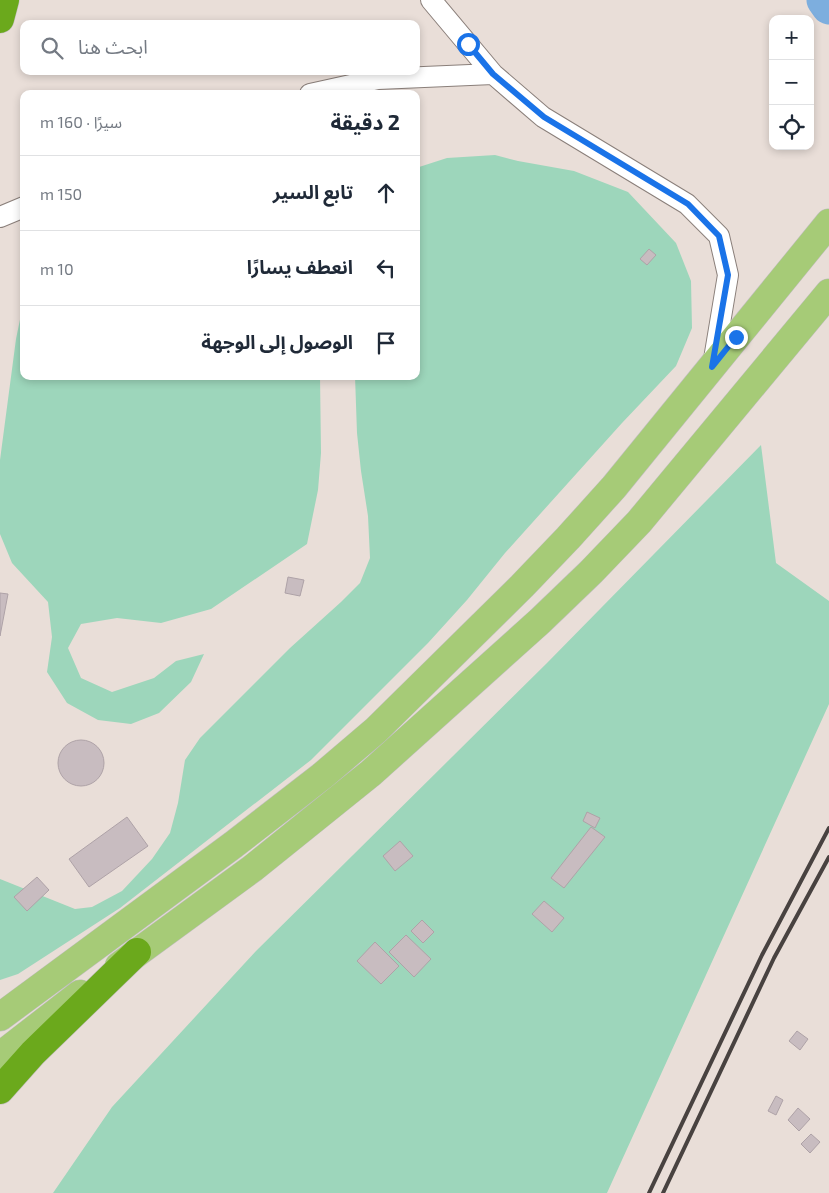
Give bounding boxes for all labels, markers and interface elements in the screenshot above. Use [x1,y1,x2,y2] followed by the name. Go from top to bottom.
[769,15,814,150] map controls
[769,15,814,60] button: +
[20,20,420,75] search box
[457,33,480,56] route start
[38,34,66,62] icon: search
[78,35,148,58] text: ابحث هنا
[769,60,814,105] button: −
[769,105,814,150] button: locate
[330,109,400,134] text: 2 دقيقة
[40,112,122,131] text: سيرًا · 160 m
[372,179,400,207] icon: ahead
[273,180,353,203] text: تابع السير
[40,184,82,203] text: 150 m
[372,254,400,282] icon: left
[247,255,353,278] text: انعطف يسارًا
[40,259,74,278] text: 10 m
[725,326,748,349] route end
[372,329,400,357] icon: arrive
[201,330,353,353] text: الوصول إلى الوجهة

